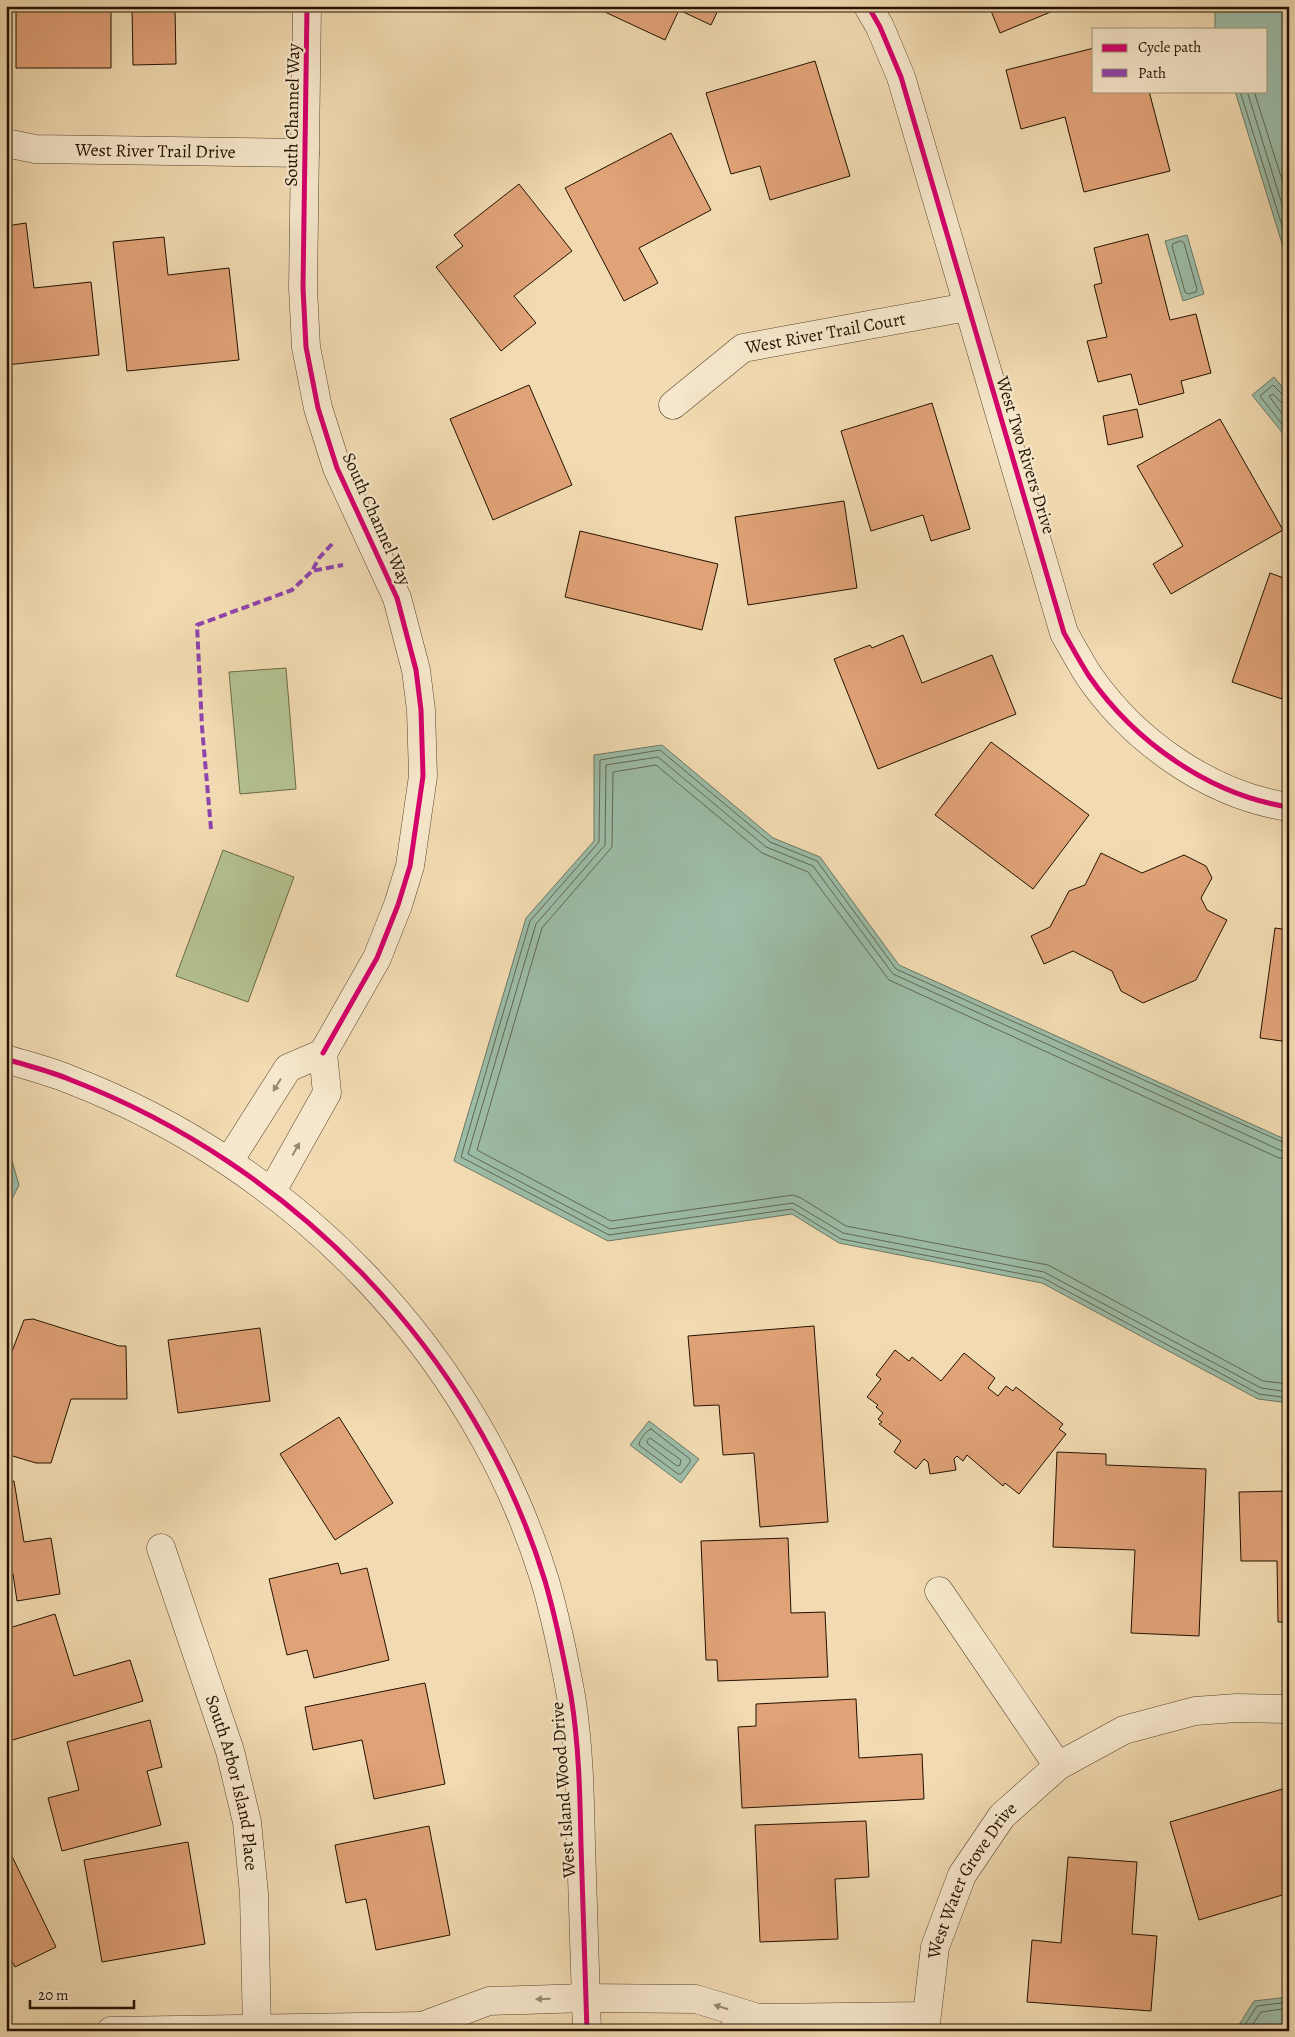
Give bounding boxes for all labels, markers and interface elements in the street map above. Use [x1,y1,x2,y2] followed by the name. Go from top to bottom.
[1092,28,1268,92] legend
[1138,37,1201,57] text: Cycle path
[279,42,305,187] street label: South Channel Way
[1138,63,1166,83] text: Path
[74,138,236,164] street label: West River Trail Drive
[742,306,907,360] street label: West River Trail Court
[990,372,1061,537] street label: West Two Rivers Drive
[337,449,418,590] street label: South Channel Way
[272,1079,281,1092] one-way arrow
[292,1141,300,1156] one-way arrow
[200,1692,264,1872] street label: South Arbor Island Place
[545,1701,581,1880] street label: West Island Wood Drive
[922,1796,1022,1961] street label: West Water Grove Drive
[30,1977,134,2009] scale bar
[38,1985,69,2005] text: 20 m
[534,1995,550,2003] one-way arrow
[714,2003,729,2010] one-way arrow

